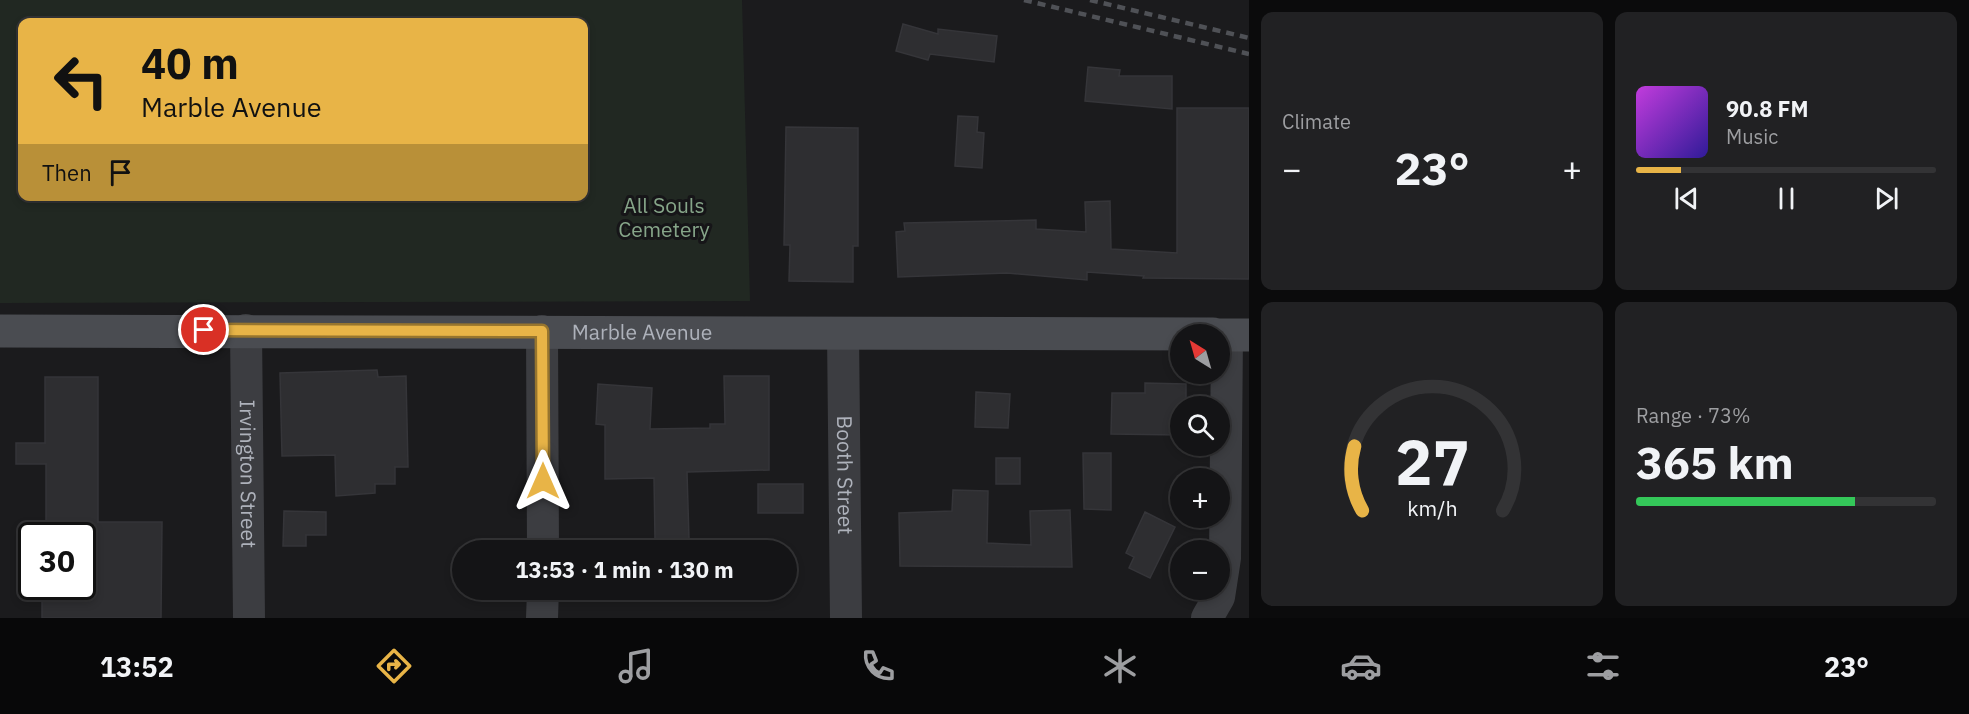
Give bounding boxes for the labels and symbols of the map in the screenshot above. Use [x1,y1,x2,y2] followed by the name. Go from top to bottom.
[618,191,710,243] park label: All Souls Cemetery
[178,304,229,355] pin
[572,317,712,346] street label: Marble Avenue
[1170,324,1230,384] north arrow
[234,400,263,548] street label: Irvington Street
[831,415,860,535] street label: Booth Street
[511,449,575,513] position arrow
[18,522,96,600] speed limit sign: 30

